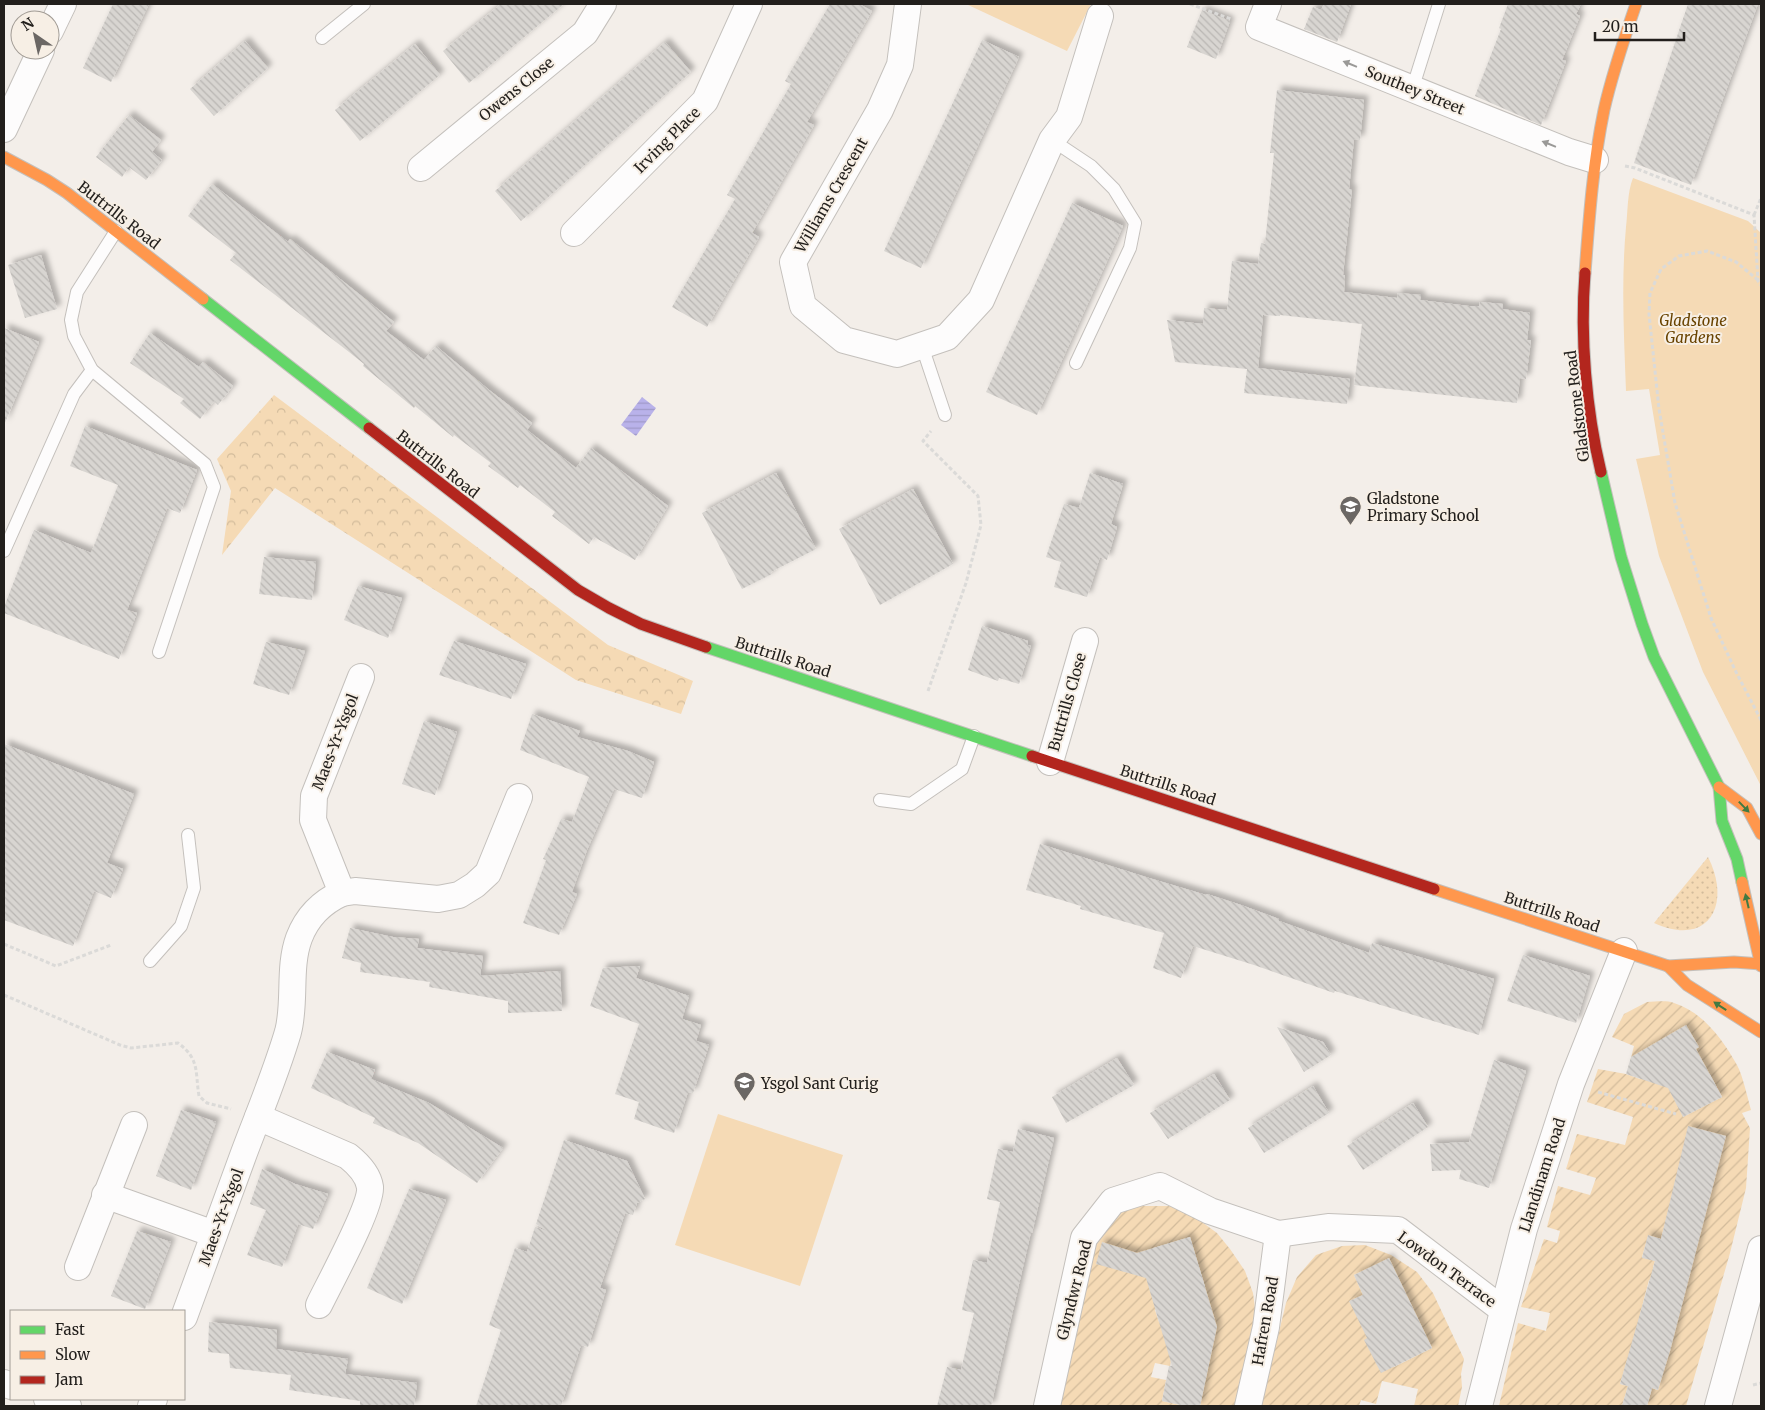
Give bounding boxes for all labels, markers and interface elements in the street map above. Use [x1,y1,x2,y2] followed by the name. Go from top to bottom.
[10,10,60,60] north arrow
[1595,10,1684,42] scale bar
[18,14,37,35] text: N
[1602,17,1639,36] text: 20 m
[475,53,557,125] street label: Owens Close
[1342,60,1357,68] one-way arrow
[1362,61,1468,119] street label: Southey Street
[630,103,704,177] street label: Irving Place
[790,134,872,257] street label: Williams Crescent
[1541,140,1556,148] one-way arrow
[74,177,164,253] street label: Buttrills Road
[1659,311,1727,347] park label: Gladstone Gardens
[1561,349,1593,463] street label: Gladstone Road
[393,426,483,502] street label: Buttrills Road
[1367,489,1480,525] place label: Gladstone Primary School
[1339,495,1363,526] school or university icon: Gladstone Primary School
[733,633,833,681] street label: Buttrills Road
[1044,650,1090,753] street label: Buttrills Close
[308,691,362,793] street label: Maes-Yr-Ysgol
[1118,761,1218,809] street label: Buttrills Road
[1738,801,1750,813] one-way arrow
[1502,888,1602,936] street label: Buttrills Road
[1743,893,1751,908] one-way arrow
[1714,1001,1727,1010] one-way arrow
[733,1071,757,1102] school or university icon: Ysgol Sant Curig
[760,1074,878,1093] place label: Ysgol Sant Curig
[1515,1116,1569,1234] street label: Llandinam Road
[195,1166,247,1268] street label: Maes-Yr-Ysgol
[1394,1227,1500,1311] street label: Lowdon Terrace
[1052,1238,1096,1342] street label: Glyndwr Road
[1248,1275,1282,1367] street label: Hafren Road
[10,1310,185,1400] legend
[55,1320,85,1339] text: Fast
[55,1345,90,1364] text: Slow
[54,1370,83,1389] text: Jam

